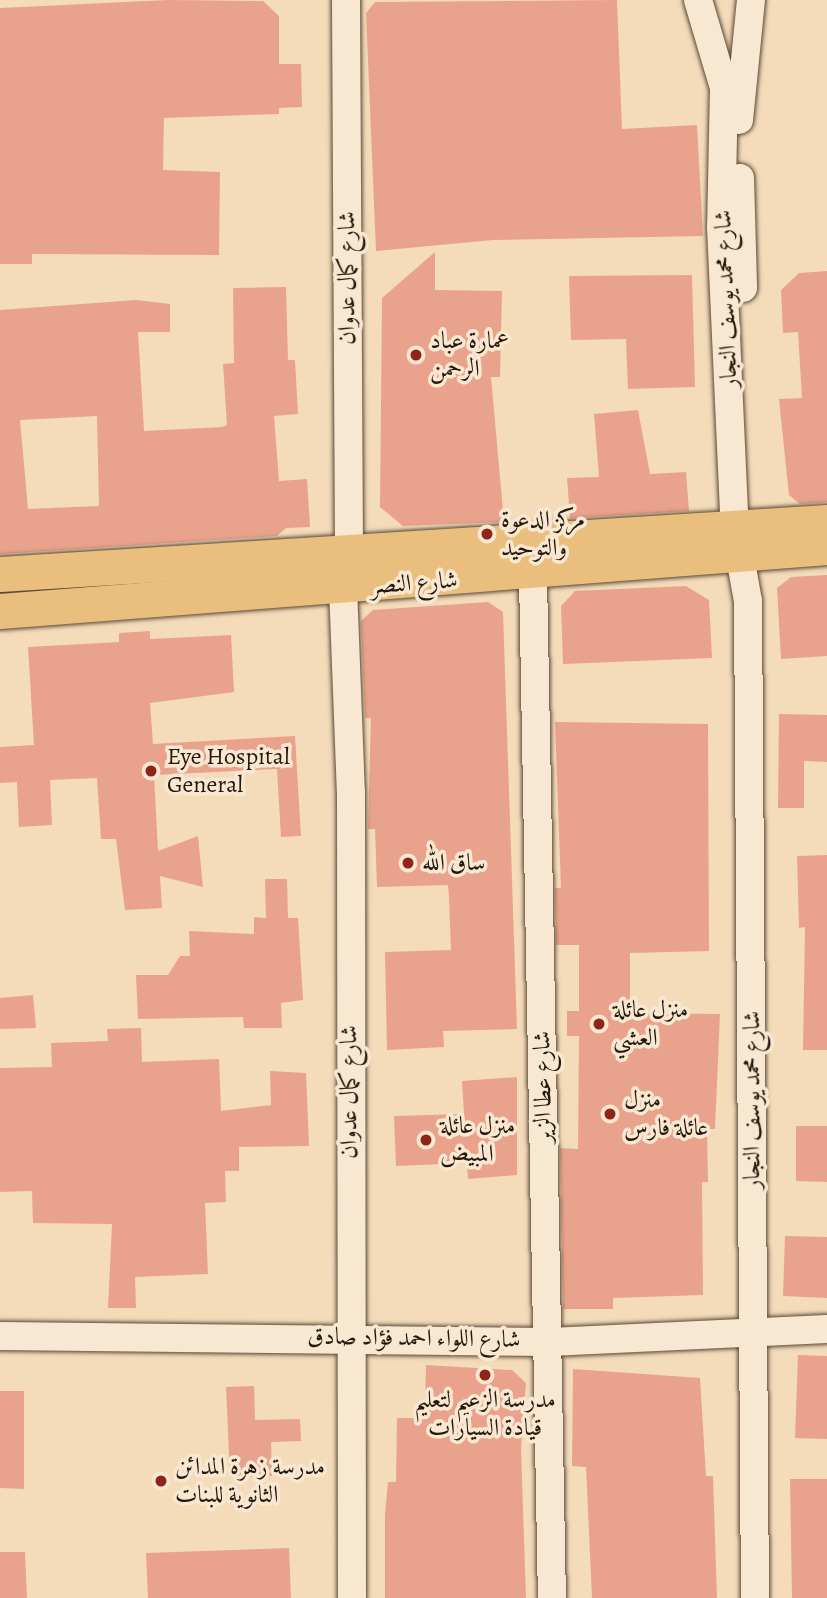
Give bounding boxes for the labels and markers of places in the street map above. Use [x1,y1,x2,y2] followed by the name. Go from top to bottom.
[430,327,509,383] place label: عمارة عباد الرحمن
[408,347,424,363] marker: عمارة عباد الرحمن
[501,506,585,562] place label: مركز الدعوة والتوحيد
[479,526,495,542] marker: مركز الدعوة والتوحيد
[167,743,290,799] place label: Eye Hospital General
[141,761,161,781] marker: Eye Hospital General
[422,849,485,877] place label: ساق الله
[400,855,416,871] marker: ساق الله
[613,996,688,1052] place label: منزل عائلة العشي
[591,1016,607,1032] marker: منزل عائلة العشي
[624,1086,708,1142] place label: منزل عائلة فارس
[602,1106,618,1122] marker: منزل عائلة فارس
[440,1112,515,1168] place label: منزل عائلة المبيض
[418,1132,434,1148] marker: منزل عائلة المبيض
[477,1367,493,1383] marker: مدرسة الزعيم لتعليم قيادة السيارات
[414,1386,556,1442] place label: مدرسة الزعيم لتعليم قيادة السيارات
[175,1453,325,1509] place label: مدرسة زهرة المدائن الثانوية للبنات
[153,1473,169,1489] marker: مدرسة زهرة المدائن الثانوية للبنات

